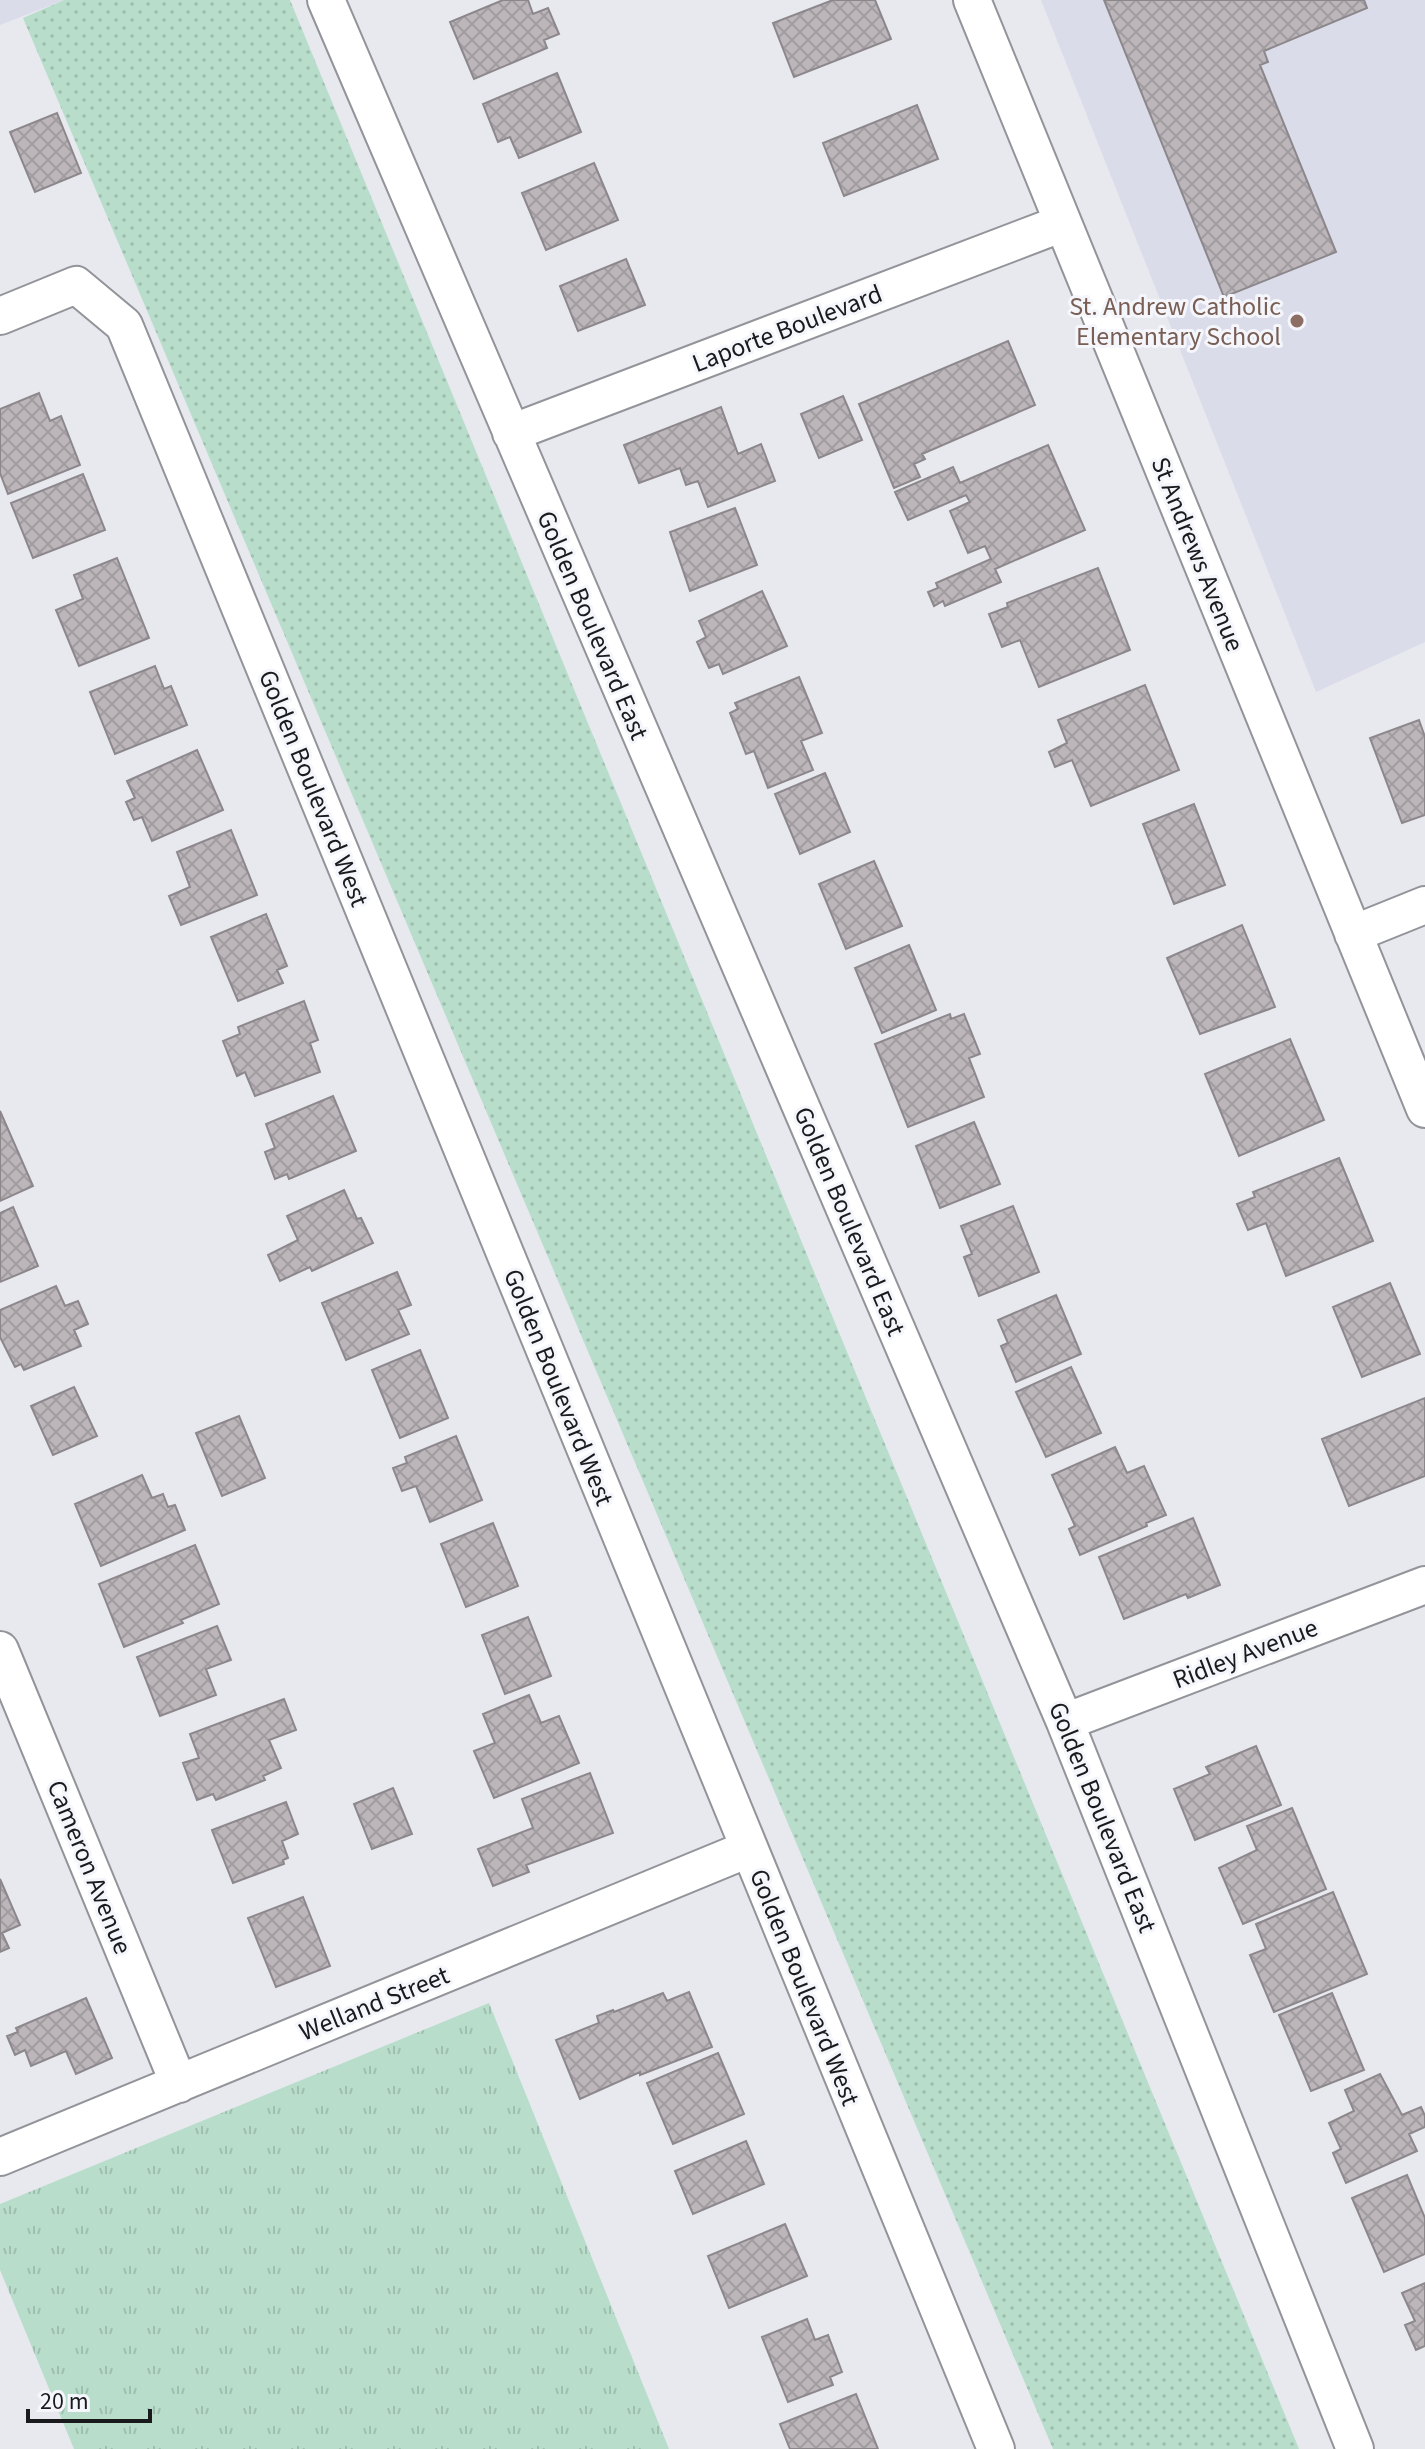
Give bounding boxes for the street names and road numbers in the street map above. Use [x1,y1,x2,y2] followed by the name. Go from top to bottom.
[687,275,888,382] street label: Laporte Boulevard
[1142,451,1253,657] street label: St Andrews Avenue
[527,505,658,746] street label: Golden Boulevard East
[249,664,378,912] street label: Golden Boulevard West
[784,1101,915,1342] street label: Golden Boulevard East
[494,1263,623,1511] street label: Golden Boulevard West
[1167,1609,1323,1698] street label: Ridley Avenue
[1039,1696,1166,1938] street label: Golden Boulevard East
[38,1775,141,1960] street label: Cameron Avenue
[740,1863,869,2111] street label: Golden Boulevard West
[294,1957,455,2050] street label: Welland Street

